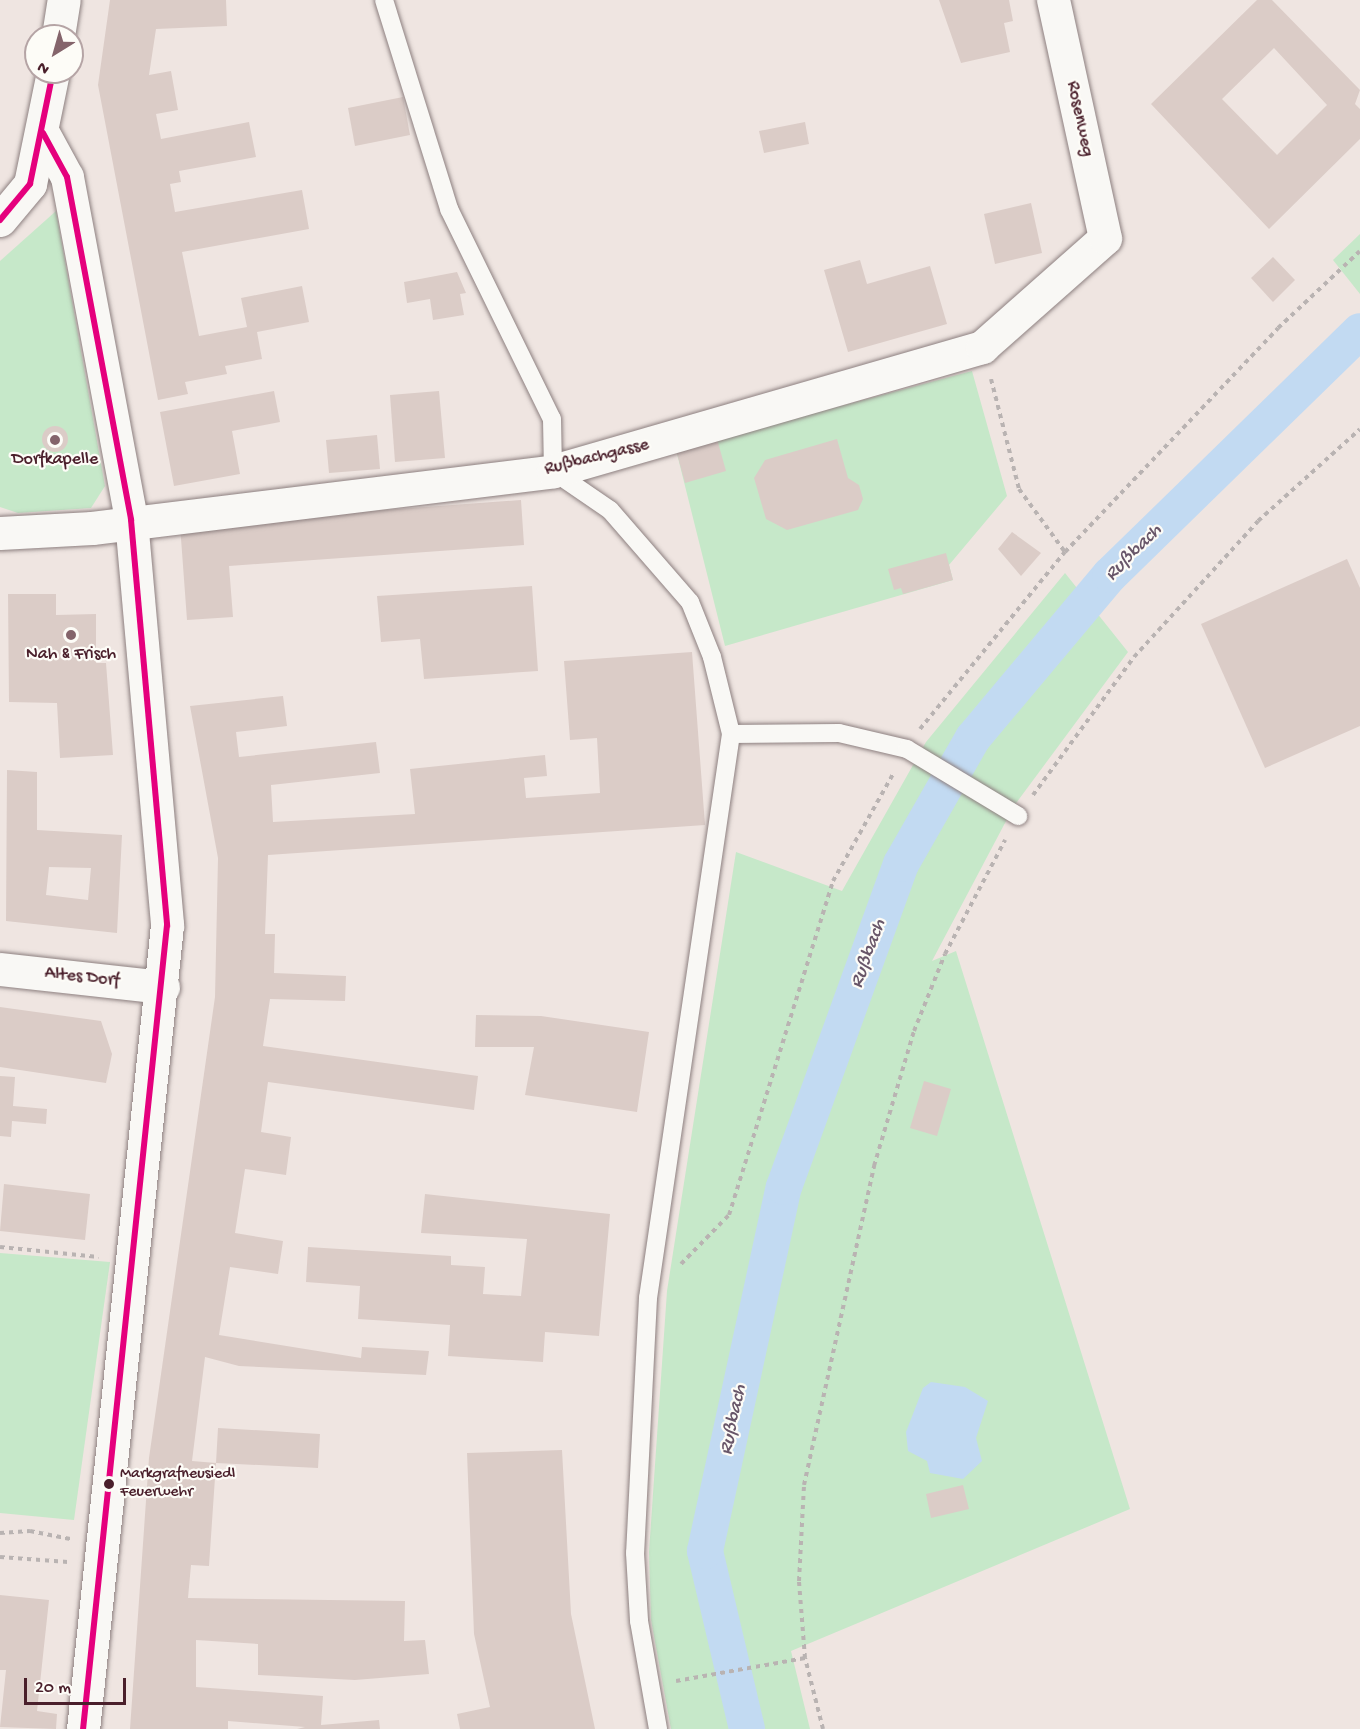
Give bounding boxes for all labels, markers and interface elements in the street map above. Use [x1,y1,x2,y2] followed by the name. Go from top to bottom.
[24,24,84,84] north arrow
[34,56,54,78] text: N
[1060,79,1098,159] street label: Rosenweg
[48,433,62,447] marker: Dorfkapelle
[543,435,651,481] street label: Rußbachgasse
[12,449,98,471] place label: Dorfkapelle
[1100,519,1168,587] water label: Rußbach
[64,628,78,642] marker: Nah & Frisch
[26,644,116,666] place label: Nah & Frisch
[846,916,892,992] water label: Rußbach
[44,963,120,993] street label: Altes Dorf
[715,1383,753,1457] water label: Rußbach
[120,1465,235,1503] place label: Markgrafneusiedl Feuerwehr
[103,1478,115,1490] marker: Markgrafneusiedl Feuerwehr
[27,1666,129,1704] scale bar
[35,1678,71,1699] text: 20 m

